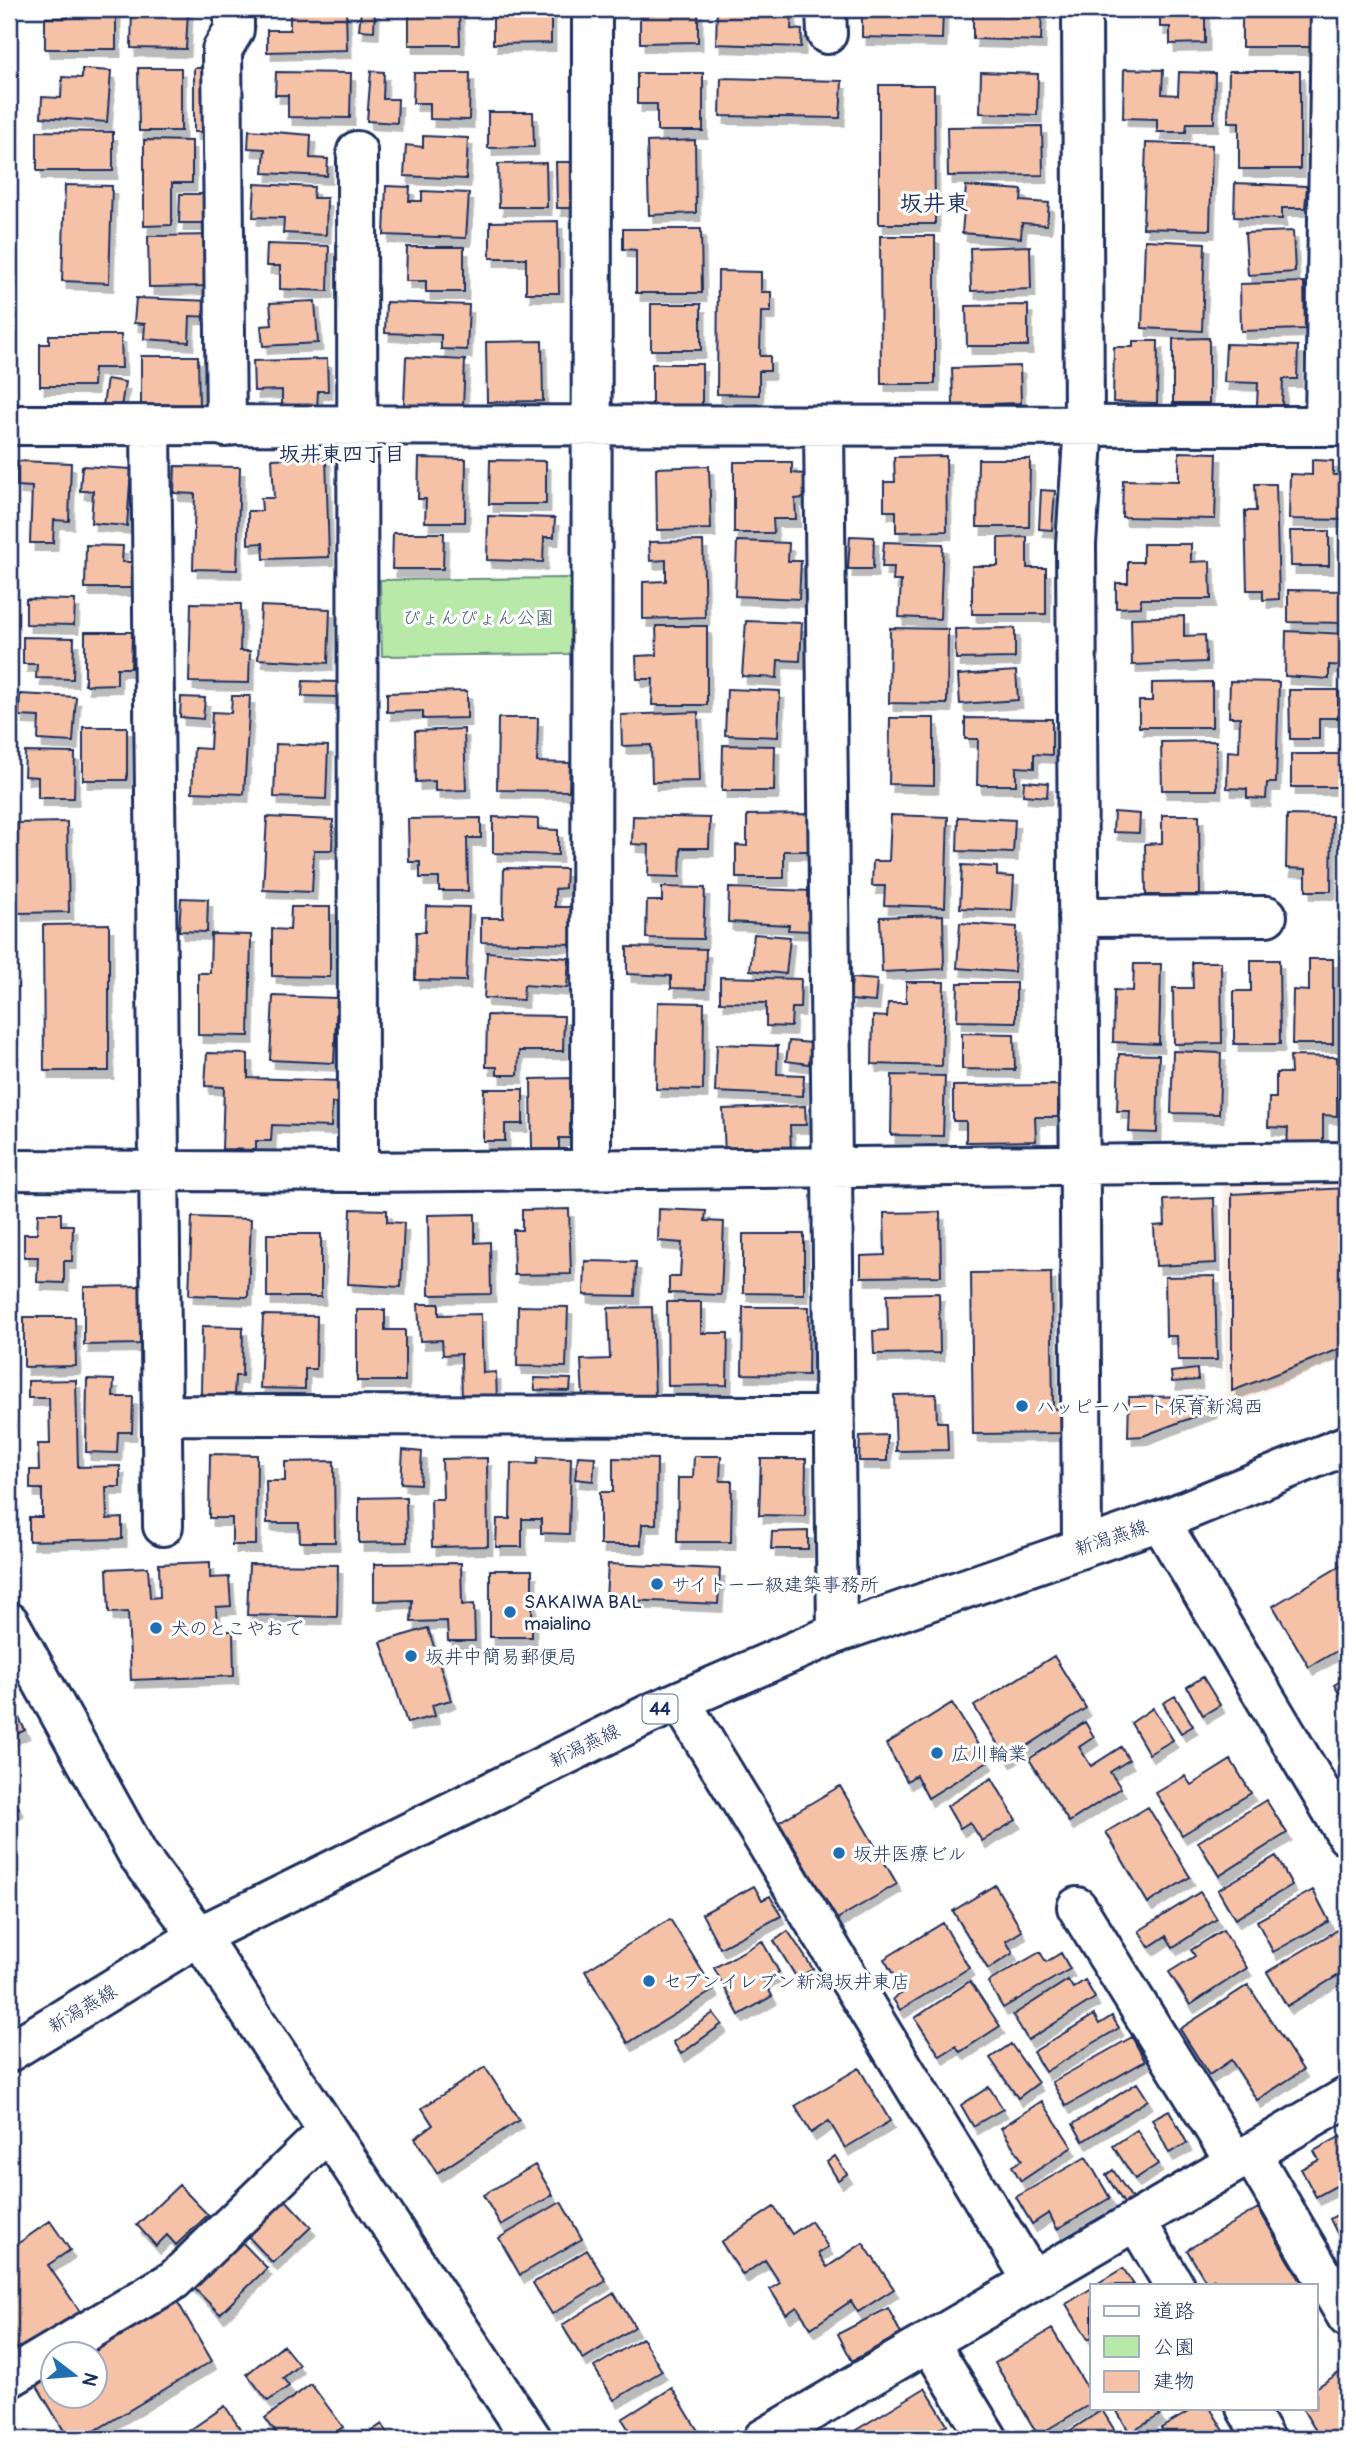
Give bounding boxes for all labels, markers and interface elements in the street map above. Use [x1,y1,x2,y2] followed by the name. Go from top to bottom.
[900,189,969,218] district label: 坂井東
[279,441,405,468] district label: 坂井東四丁目
[402,606,554,630] park label: ぴょんぴょん公園
[1036,1395,1263,1419] place label: ハッピーハート保育新潟西
[1014,1398,1030,1414] marker: ハッピーハート保育新潟西
[1071,1515,1151,1561] street label: 新潟燕線
[671,1573,879,1597] place label: サイトー一級建築事務所
[649,1576,665,1592] marker: サイトー一級建築事務所
[524,1590,642,1636] place label: SAKAIWA BAL maialino
[502,1604,518,1620] marker: SAKAIWA BAL maialino
[170,1617,303,1641] place label: 犬のとこやおで
[148,1620,164,1636] marker: 犬のとこやおで
[425,1645,577,1669] place label: 坂井中簡易郵便局
[403,1648,419,1664] marker: 坂井中簡易郵便局
[642,1694,678,1724] road number: 44
[545,1718,624,1773] street label: 新潟燕線
[951,1742,1027,1766] place label: 広川輪業
[929,1745,945,1761] marker: 広川輪業
[853,1842,967,1866] place label: 坂井医療ビル
[831,1845,847,1861] marker: 坂井医療ビル
[663,1970,910,1994] place label: セブンイレブン新潟坂井東店
[641,1973,657,1989] marker: セブンイレブン新潟坂井東店
[44,1979,121,2039] street label: 新潟燕線
[1090,2284,1318,2410] legend
[1153,2298,1195,2325] text: 道路
[1153,2334,1195,2361] text: 公園
[38,2340,108,2410] north arrow
[1153,2368,1195,2395] text: 建物
[76,2370,103,2389] text: N

